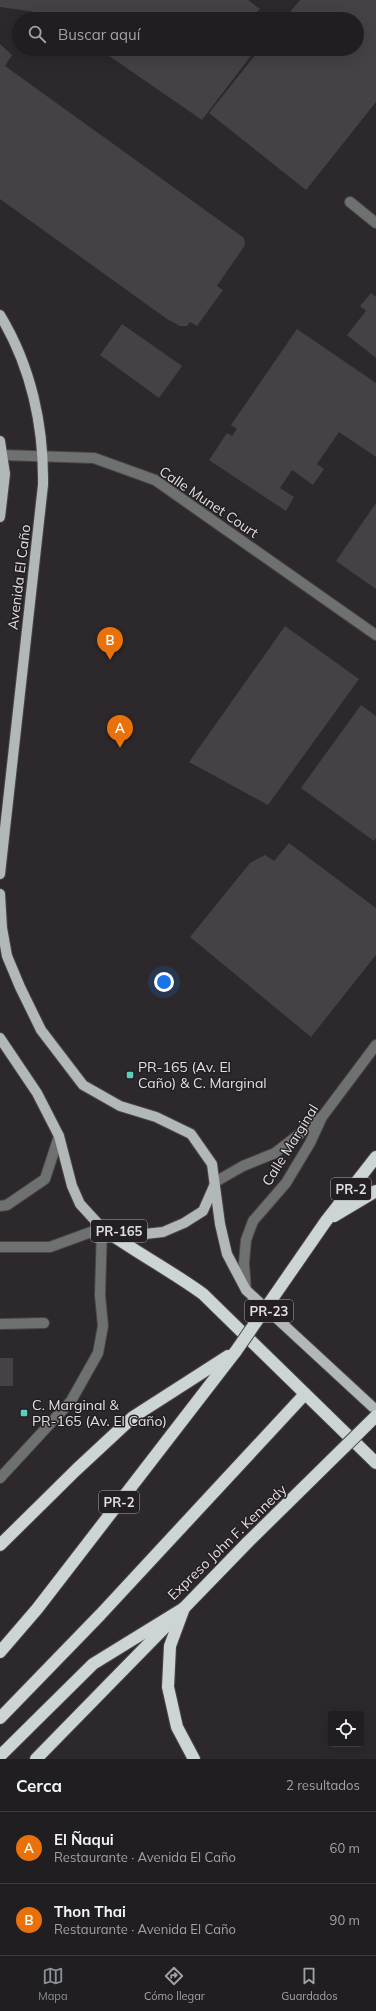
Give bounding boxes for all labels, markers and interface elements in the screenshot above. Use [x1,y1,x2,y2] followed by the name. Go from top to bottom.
[12,12,364,56] search box
[26,23,48,45] icon: search
[58,25,140,44] text: Buscar aquí
[156,462,262,542] street label: Calle Munet Court
[4,523,34,631] street label: Avenida El Caño
[97,627,123,660] pin: B
[107,715,133,748] pin: A
[154,972,174,992] your location
[138,1058,267,1092] place label: PR-165 (Av. El Caño) & C. Marginal
[125,1070,135,1080] marker: PR-165 (Av. El Caño) & C. Marginal
[258,1101,322,1189] street label: Calle Marginal
[331,1178,371,1200] road number: PR-2
[91,1220,147,1242] road number: PR-165
[245,1300,293,1322] road number: PR-23
[32,1396,167,1430] place label: C. Marginal & PR-165 (Av. El Caño)
[19,1408,29,1418] marker: C. Marginal & PR-165 (Av. El Caño)
[164,1480,291,1604] street label: Expreso John F. Kennedy
[99,1491,139,1513] road number: PR-2
[328,1711,364,1747] map controls
[328,1711,364,1747] button: locate
[16,1775,62,1796] text: Cerca
[286,1777,360,1793] text: 2 resultados
[54,1830,114,1849] text: El Ñaqui
[24,1840,34,1856] text: A
[330,1840,360,1856] text: 60 m
[54,1849,236,1865] text: Restaurante · Avenida El Caño
[54,1902,126,1921] text: Thon Thai
[25,1912,33,1928] text: B
[330,1912,360,1928] text: 90 m
[54,1921,236,1937] text: Restaurante · Avenida El Caño
[38,1965,68,2003] tab: Mapa
[144,1965,205,2003] tab: Cómo llegar
[281,1965,338,2003] tab: Guardados

